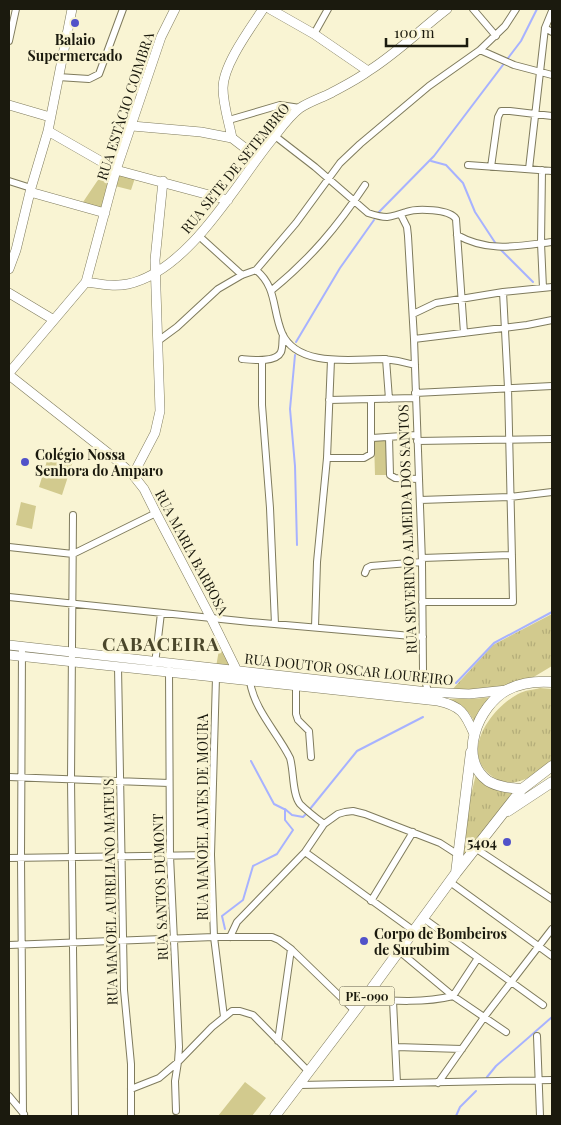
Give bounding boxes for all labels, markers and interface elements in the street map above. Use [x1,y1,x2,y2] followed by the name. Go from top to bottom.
[386,15,467,47] scale bar
[69,17,81,29] marker: Balaio Supermercado
[394,22,435,42] text: 100 m
[92,29,158,183] street label: RUA ESTÀCIO COIMBRA
[27,30,123,65] place label: Balaio Supermercado
[176,99,294,237] street label: RUA SETE DE SETEMBRO
[393,404,421,654] street label: RUA SEVERINO ALMEIDA DOS SANTOS
[35,445,163,480] place label: Colégio Nossa Senhora do Amparo
[19,456,31,468] marker: Colégio Nossa Senhora do Amparo
[151,486,233,618] street label: RUA MARIA BARBOSA
[102,630,220,656] district label: CABACEIRA
[244,649,454,689] street label: RUA DOUTOR OSCAR LOUREIRO
[193,713,212,920] street label: RUA MANOEL ALVES DE MOURA
[99,778,121,1006] street label: RUA MANOEL AURELIANO MATEUS
[148,813,172,961] street label: RUA SANTOS DUMONT
[467,833,497,852] place label: 5404
[501,836,513,848] marker: 5404
[374,924,507,959] place label: Corpo de Bombeiros de Surubim
[358,935,370,947] marker: Corpo de Bombeiros de Surubim
[340,986,394,1006] road number: PE-090

